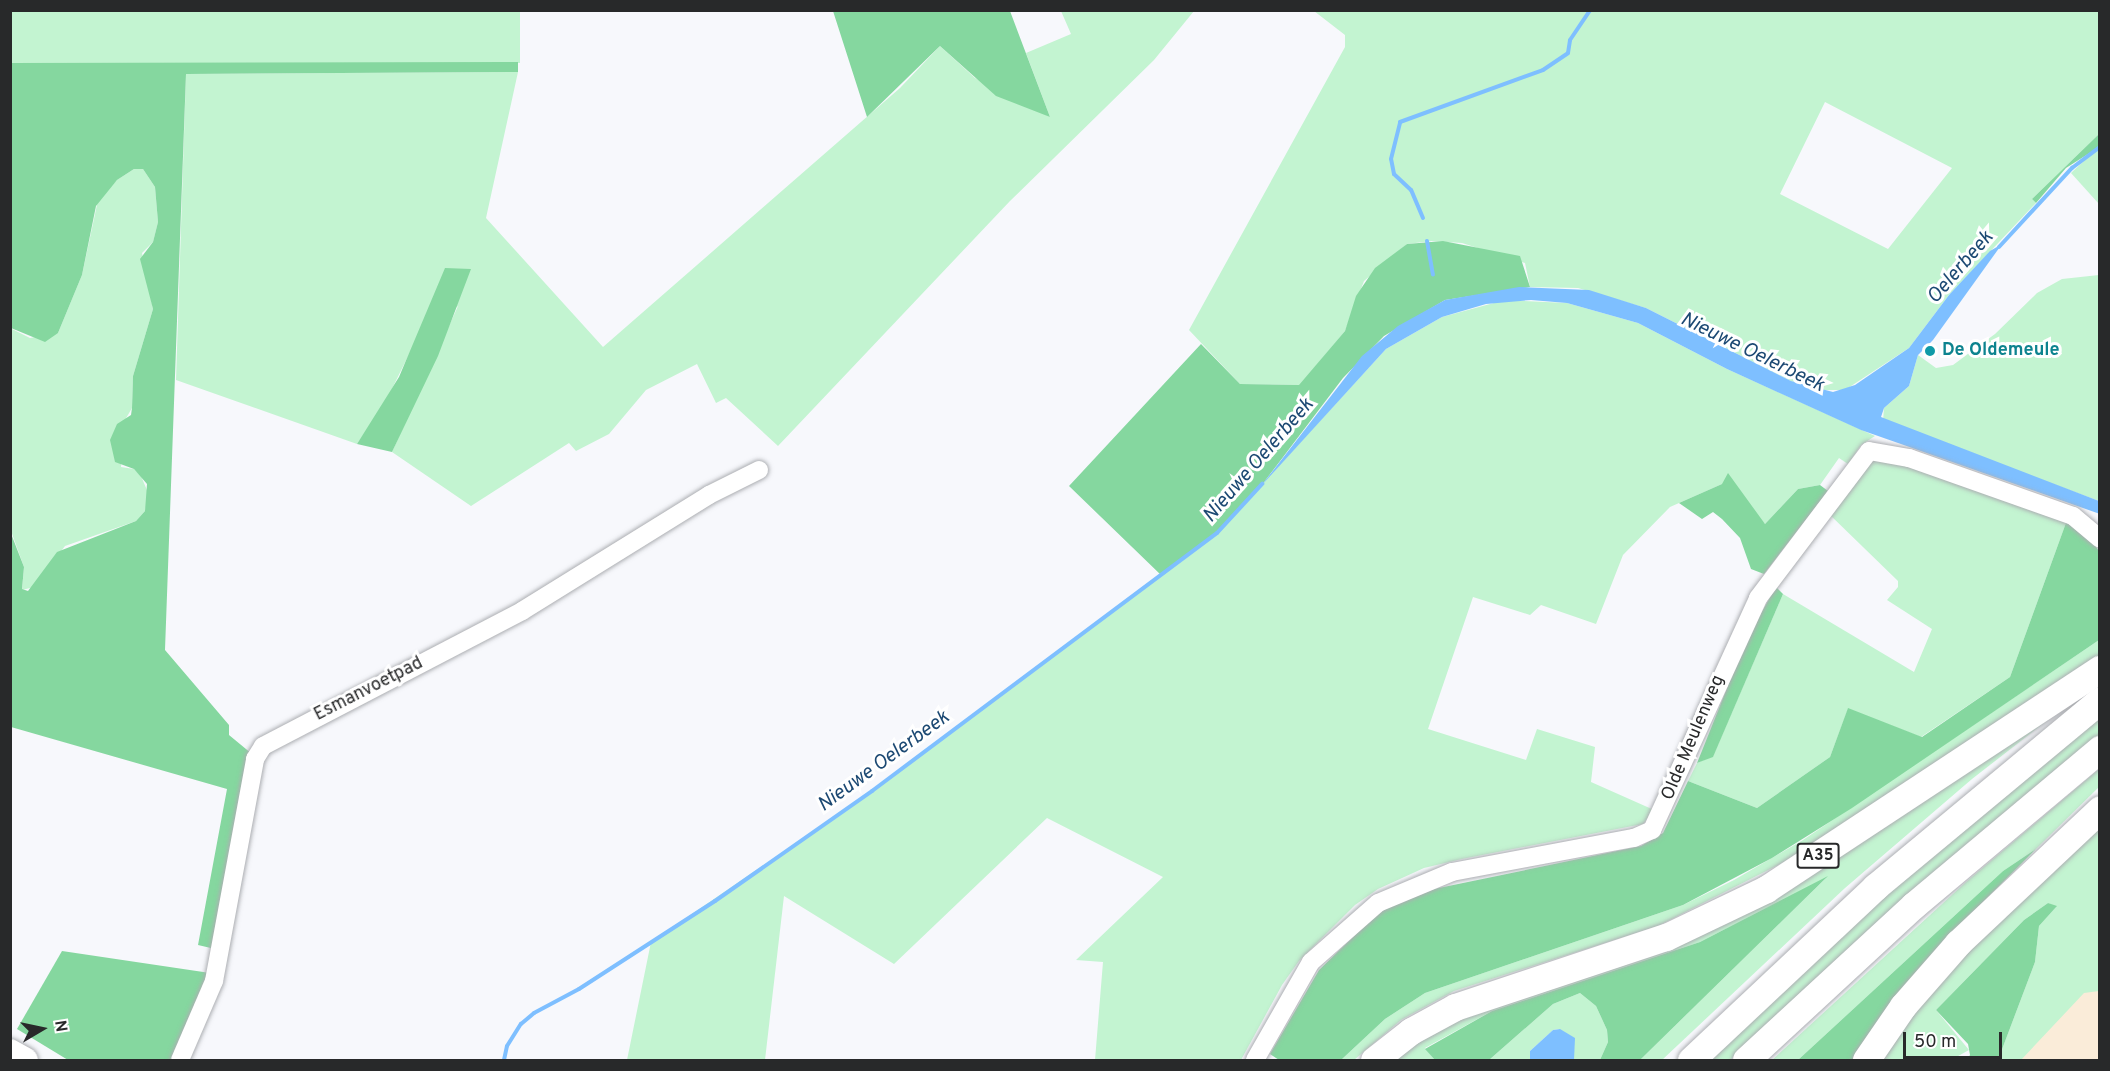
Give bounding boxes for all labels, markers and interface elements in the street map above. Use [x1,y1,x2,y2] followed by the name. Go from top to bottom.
[1923,227,1999,309] water label: Oelerbeek
[1676,308,1828,398] water label: Nieuwe Oelerbeek
[1942,340,2060,362] place label: De Oldemeule
[1923,344,1937,358] marker: De Oldemeule
[1198,394,1320,528] water label: Nieuwe Oelerbeek
[311,653,427,727] street label: Esmanvoetpad
[1658,672,1730,804] street label: Olde Meulenweg
[813,706,955,818] water label: Nieuwe Oelerbeek
[1796,843,1840,869] road number: A35
[12,999,72,1059] north arrow
[49,1019,71,1033] text: N
[1906,1020,2005,1058] scale bar
[1914,1031,1956,1054] text: 50 m

